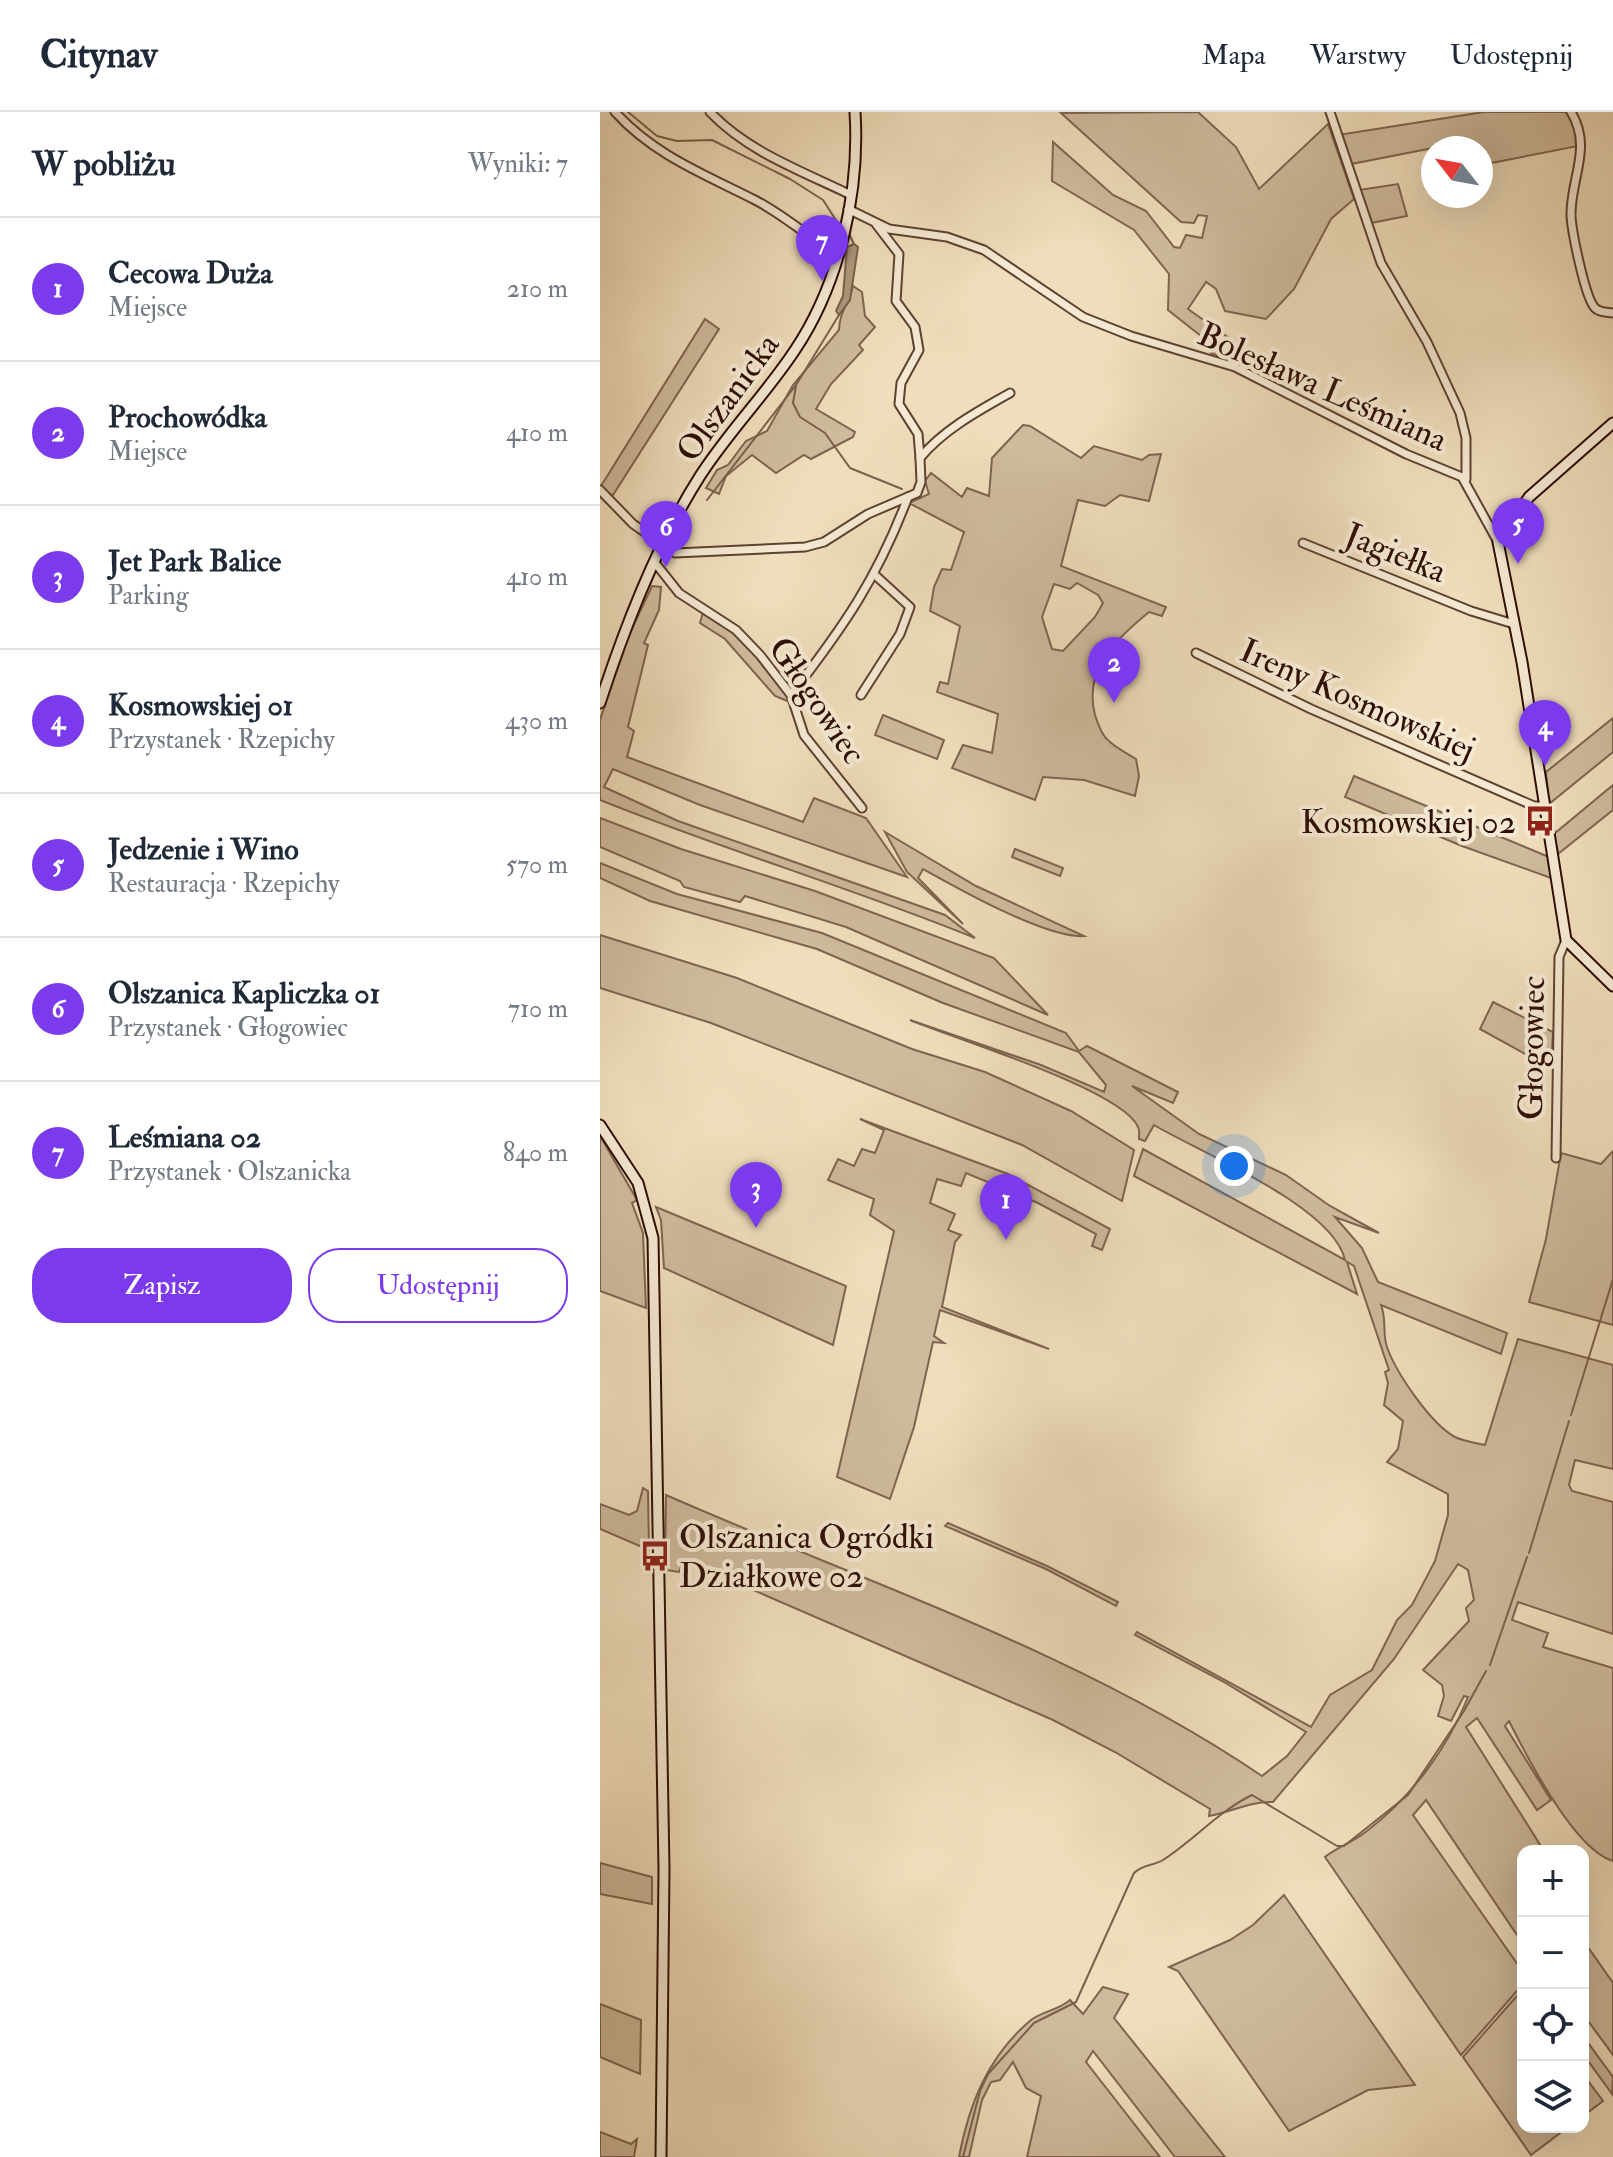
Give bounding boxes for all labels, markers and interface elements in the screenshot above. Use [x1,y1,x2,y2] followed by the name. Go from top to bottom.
[40,31,157,79] text: Citynav
[1202,38,1266,73] text: Mapa
[1310,38,1406,73] text: Warstwy
[1450,38,1573,73] text: Udostępnij
[1421,136,1493,208] north arrow
[32,143,176,186] text: W pobliżu
[468,148,568,180] text: Wyniki: 7
[796,215,848,281] pin: 7
[108,255,273,292] text: Cecowa Duża
[53,273,63,305] text: 1
[507,273,568,305] text: 210 m
[108,292,187,324] text: Miejsce
[1191,313,1455,462] street label: Bolesława Leśmiana
[667,324,790,471] street label: Olszanicka
[108,399,267,436] text: Prochowódka
[51,417,65,449] text: 2
[506,417,568,449] text: 410 m
[108,436,187,468] text: Miejsce
[1492,498,1544,564] pin: 5
[640,501,692,567] pin: 6
[1338,513,1453,593] street label: Jagiełka
[108,543,281,580] text: Jet Park Balice
[53,561,63,593] text: 3
[506,561,568,593] text: 410 m
[108,580,188,612] text: Parking
[759,629,875,773] street label: Głogowiec
[1233,629,1482,772] street label: Ireny Kosmowskiej
[1088,637,1140,703] pin: 2
[108,687,293,724] text: Kosmowskiej 01
[1519,700,1571,766] pin: 4
[51,705,65,737] text: 4
[505,705,568,737] text: 430 m
[108,724,335,756] text: Przystanek · Rzepichy
[1301,801,1516,844] place label: Kosmowskiej 02
[1523,804,1557,838] bus stop icon: Kosmowskiej 02
[108,831,299,868] text: Jedzenie i Wino
[52,849,64,881] text: 5
[506,849,568,881] text: 570 m
[108,868,340,900] text: Restauracja · Rzepichy
[108,975,380,1012] text: Olszanica Kapliczka 01
[1510,975,1555,1120] street label: Głogowiec
[51,993,65,1025] text: 6
[508,993,568,1025] text: 710 m
[108,1012,348,1044] text: Przystanek · Głogowiec
[108,1119,261,1156] text: Leśmiana 02
[52,1137,64,1169] text: 7
[503,1137,568,1169] text: 840 m
[1214,1146,1254,1186] your location
[108,1156,351,1188] text: Przystanek · Olszanicka
[730,1162,782,1228] pin: 3
[980,1174,1032,1240] pin: 1
[32,1248,292,1323] button: Zapisz
[308,1248,568,1323] button: Udostępnij
[679,1516,934,1598] place label: Olszanica Ogródki Działkowe 02
[638,1539,672,1573] bus stop icon: Olszanica Ogródki Działkowe 02
[1517,1845,1589,2133] map controls
[1517,1845,1589,1917] button: +
[1517,1917,1589,1989] button: −
[1517,1989,1589,2061] button: locate
[1517,2061,1589,2133] button: layers

